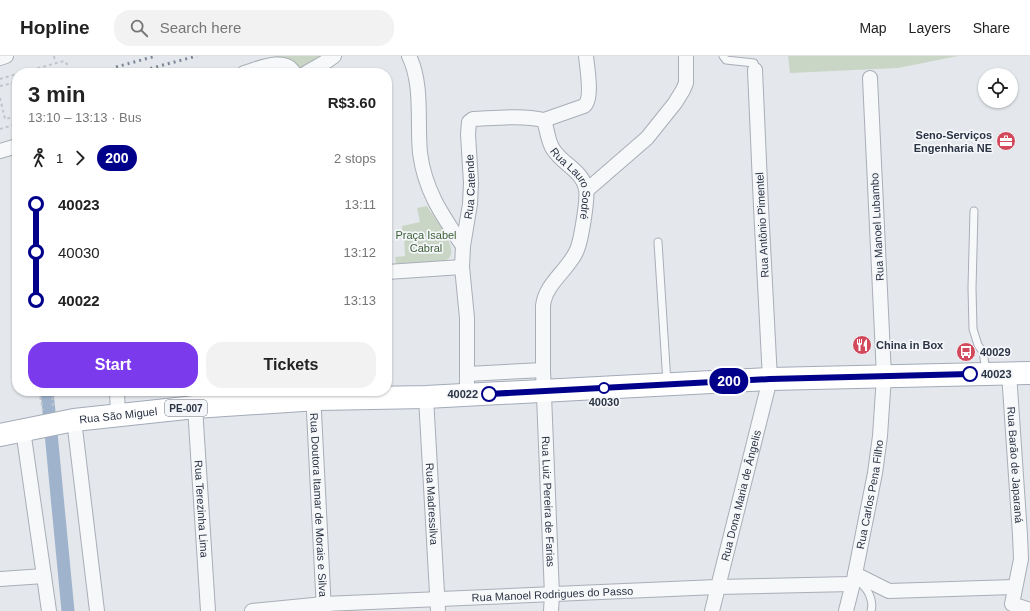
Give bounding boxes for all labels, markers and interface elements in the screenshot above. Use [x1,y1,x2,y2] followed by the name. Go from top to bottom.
[114,10,394,46] search box
[20,17,90,38] text: Hopline
[128,17,150,39] icon: search
[160,19,241,36] text: Search here
[859,20,887,36] text: Map
[909,20,951,36] text: Layers
[973,20,1010,36] text: Share
[978,68,1018,108] map controls
[978,68,1018,108] button: locate
[28,82,85,107] text: 3 min
[328,94,376,111] text: R$3.60
[28,110,141,125] text: 13:10 – 13:13 · Bus
[914,129,992,154] place label: Seno-Serviços Engenharia NE
[995,130,1017,152] office icon: Seno-Serviços Engenharia NE
[548,145,592,220] street label: Rua Lauro Sodré
[28,147,50,169] icon: walk
[69,147,91,169] icon: forward
[105,150,129,166] text: 200
[56,151,63,166] text: 1
[334,151,376,166] text: 2 stops
[462,154,477,220] street label: Rua Catende
[753,172,771,278] street label: Rua Antônio Pimentel
[868,173,886,281] street label: Rua Manoel Lubambo
[58,196,100,213] text: 40023
[344,197,376,212] text: 13:11
[395,229,457,254] park label: Praça Isabel Cabral
[58,244,100,261] text: 40030
[343,245,376,260] text: 13:12
[58,292,100,309] text: 40022
[343,293,376,308] text: 13:13
[851,334,873,356] restaurant icon: China in Box
[876,339,944,351] place label: China in Box
[955,341,977,363] bus stop icon: 40029
[28,342,198,388] button: Start
[206,342,376,388] button: Tickets
[980,346,1011,358] place label: 40029
[962,366,978,382] marker: 40023
[706,368,752,394] line badge: 200
[981,368,1012,380] place label: 40023
[717,373,741,389] text: 200
[598,382,610,394] marker: 40030
[481,386,497,402] marker: 40022
[447,388,478,400] place label: 40022
[589,396,619,408] place label: 40030
[165,400,207,416] road number: PE-007
[79,405,158,425] street label: Rua São Miguel
[1005,406,1025,524] street label: Rua Barão de Japaraná
[308,413,329,598] street label: Rua Doutora Itamar de Morais e Silva
[719,428,763,562] street label: Rua Dona Maria de Ângelis
[540,436,557,568] street label: Rua Luiz Pereira de Farias
[854,439,885,550] street label: Rua Carlos Pena Filho
[192,460,211,559] street label: Rua Terezinha Lima
[424,463,440,546] street label: Rua Madressilva
[471,585,633,604] street label: Rua Manoel Rodrigues do Passo

